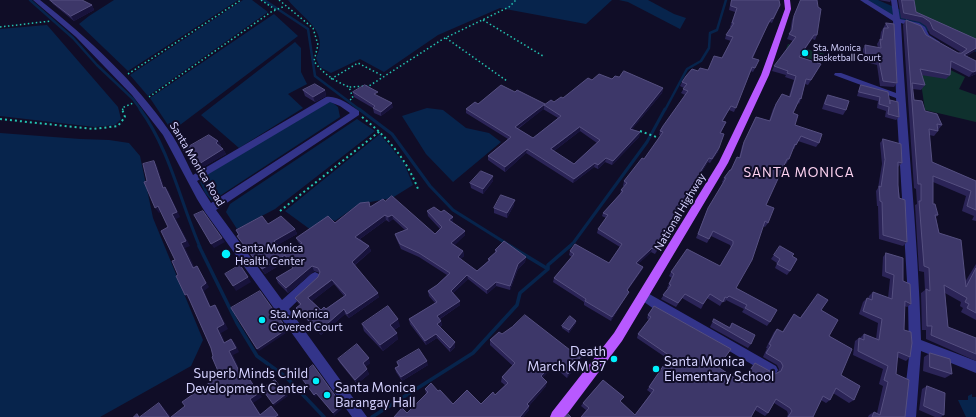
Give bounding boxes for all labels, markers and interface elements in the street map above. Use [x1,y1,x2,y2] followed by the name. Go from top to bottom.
[813,43,881,64] place label: Sta. Monica Basketball Court
[800,48,810,58] marker: Sta. Monica Basketball Court
[167,119,227,209] street label: Santa Monica Road
[743,165,855,181] district label: SANTA MONICA
[652,171,708,253] street label: National Highway
[235,241,305,267] place label: Santa Monica Health Center
[220,248,232,260] marker: Santa Monica Health Center
[270,307,343,333] place label: Sta. Monica Covered Court
[257,315,267,325] marker: Sta. Monica Covered Court
[527,344,606,375] place label: Death March KM 87
[609,354,619,364] marker: Death March KM 87
[664,354,774,385] place label: Santa Monica Elementary School
[651,364,661,374] marker: Santa Monica Elementary School
[186,366,308,397] place label: Superb Minds Child Development Center
[311,376,321,386] marker: Superb Minds Child Development Center
[335,380,416,411] place label: Santa Monica Barangay Hall
[322,390,332,400] marker: Santa Monica Barangay Hall

